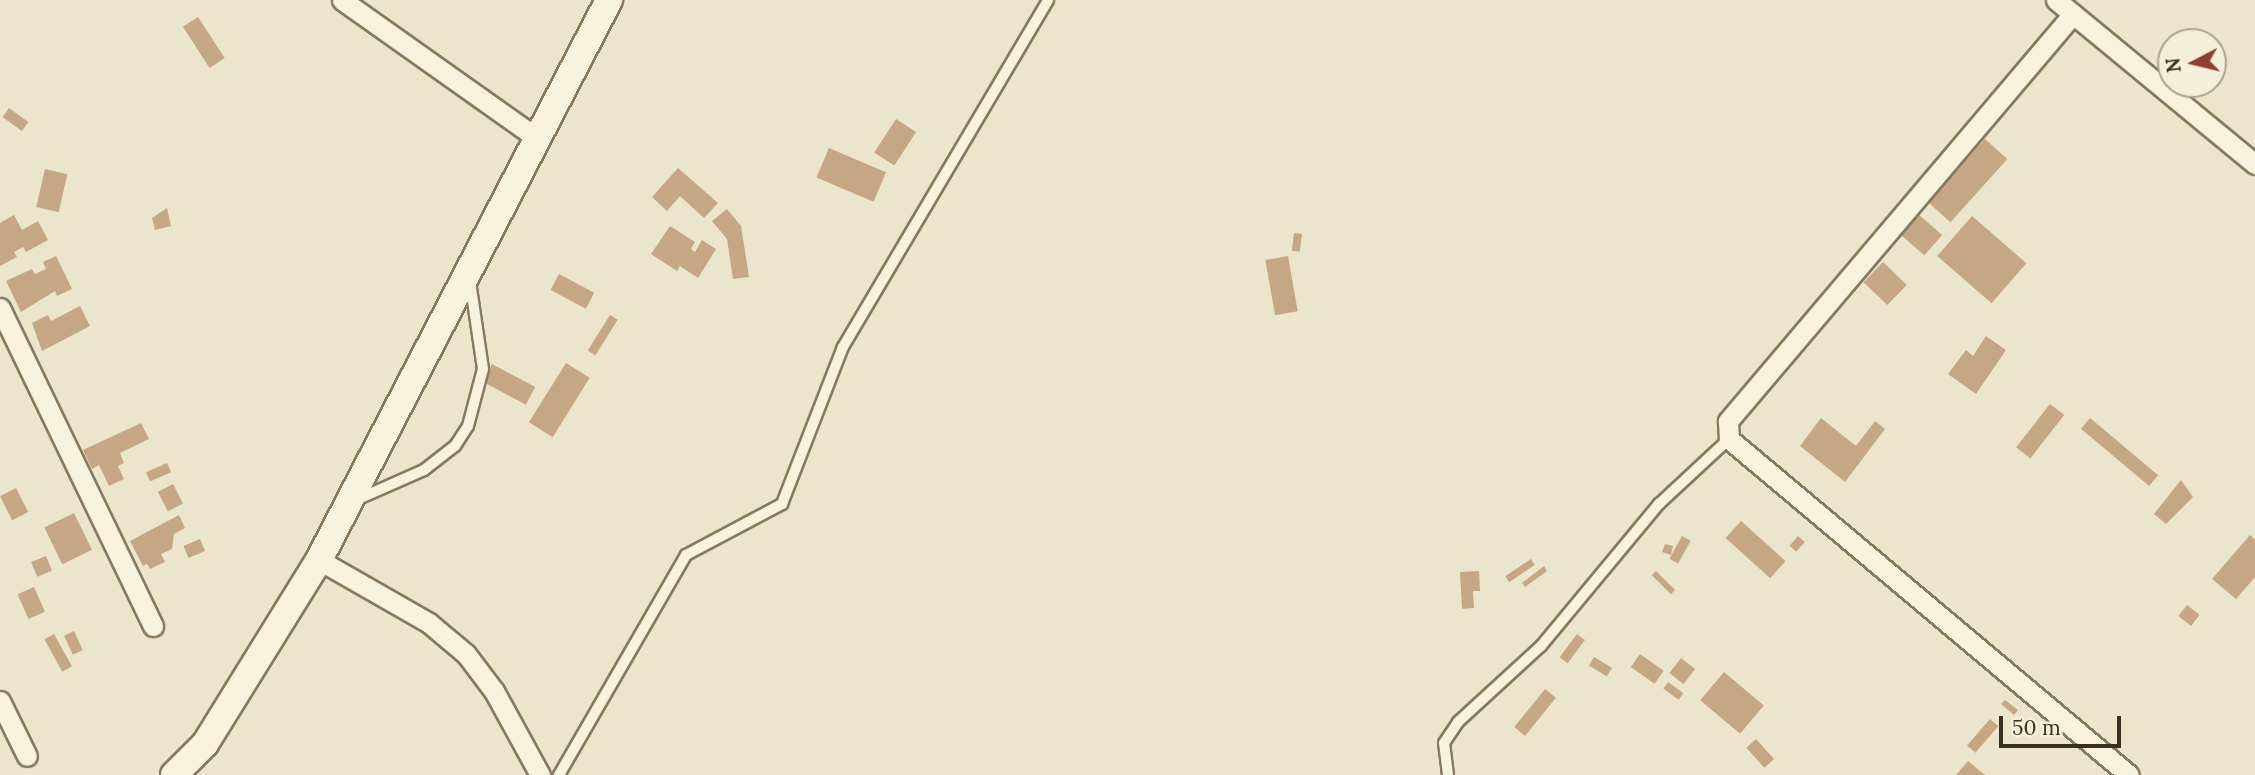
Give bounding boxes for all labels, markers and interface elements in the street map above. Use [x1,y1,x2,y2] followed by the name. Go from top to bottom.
[2157,28,2227,98] north arrow
[2160,57,2186,74] text: N
[2003,702,2126,746] scale bar
[2012,714,2061,741] text: 50 m

